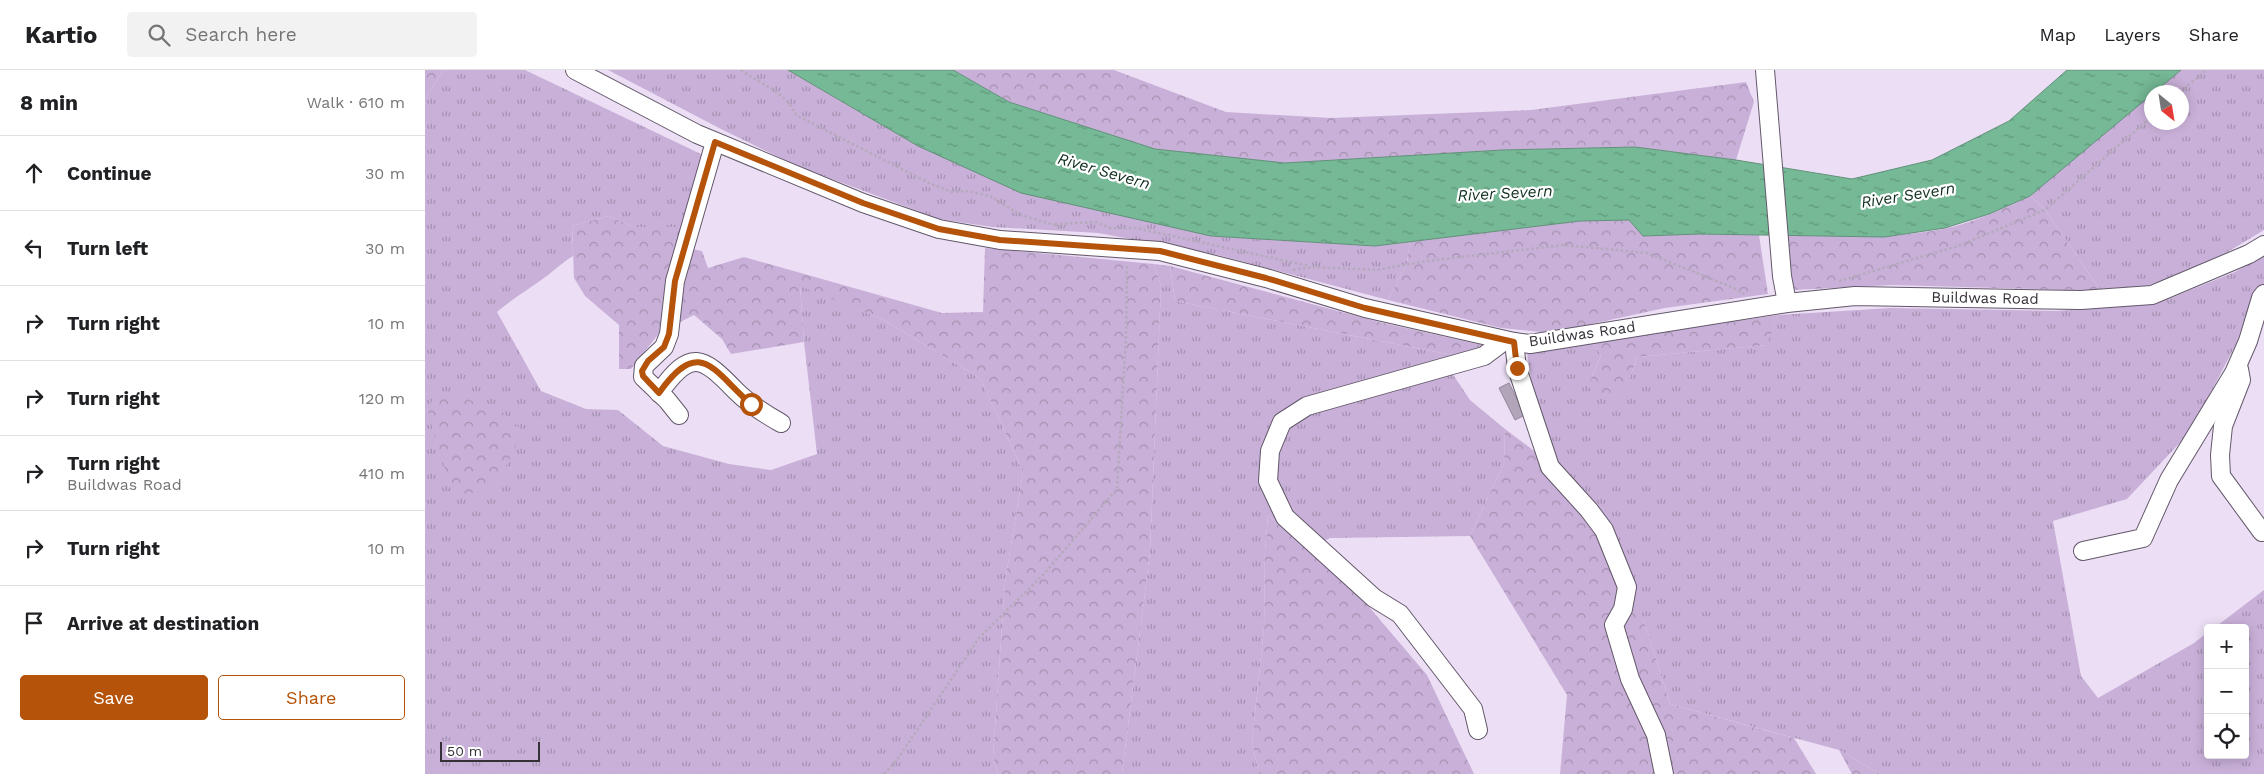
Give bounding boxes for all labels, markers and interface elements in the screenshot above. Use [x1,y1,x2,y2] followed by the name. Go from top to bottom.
[127,12,477,57] search box
[25,21,97,49] text: Kartio
[145,21,173,49] icon: search
[185,23,297,46] text: Search here
[2039,24,2076,45] text: Map
[2104,24,2161,45] text: Layers
[2189,24,2239,45] text: Share
[2144,85,2189,130] north arrow
[20,90,78,115] text: 8 min
[306,93,405,112] text: Walk · 610 m
[1056,149,1152,193] water label: River Severn
[20,159,48,187] icon: ahead
[67,162,151,185] text: Continue
[365,164,405,183] text: 30 m
[1860,178,1956,212] water label: River Severn
[1457,181,1553,205] water label: River Severn
[20,234,48,262] icon: left
[67,237,148,260] text: Turn left
[365,239,405,258] text: 30 m
[1931,288,2039,308] street label: Buildwas Road
[20,309,48,337] icon: right
[67,312,160,335] text: Turn right
[368,314,405,333] text: 10 m
[1527,318,1637,350] street label: Buildwas Road
[1506,357,1529,380] route end
[20,384,48,412] icon: right
[67,387,160,410] text: Turn right
[359,389,405,408] text: 120 m
[740,393,763,416] route start
[67,452,160,475] text: Turn right
[20,459,48,487] icon: right
[359,464,405,483] text: 410 m
[67,475,182,494] text: Buildwas Road
[20,534,48,562] icon: right
[67,537,160,560] text: Turn right
[368,539,405,558] text: 10 m
[20,609,48,637] icon: arrive
[67,612,259,635] text: Arrive at destination
[2204,624,2249,759] map controls
[2204,624,2249,669] button: +
[2204,669,2249,714] button: −
[20,675,208,720] button: Save
[218,675,405,720] button: Share
[2204,714,2249,759] button: locate
[440,739,540,762] scale bar
[447,743,482,759] text: 50 m

